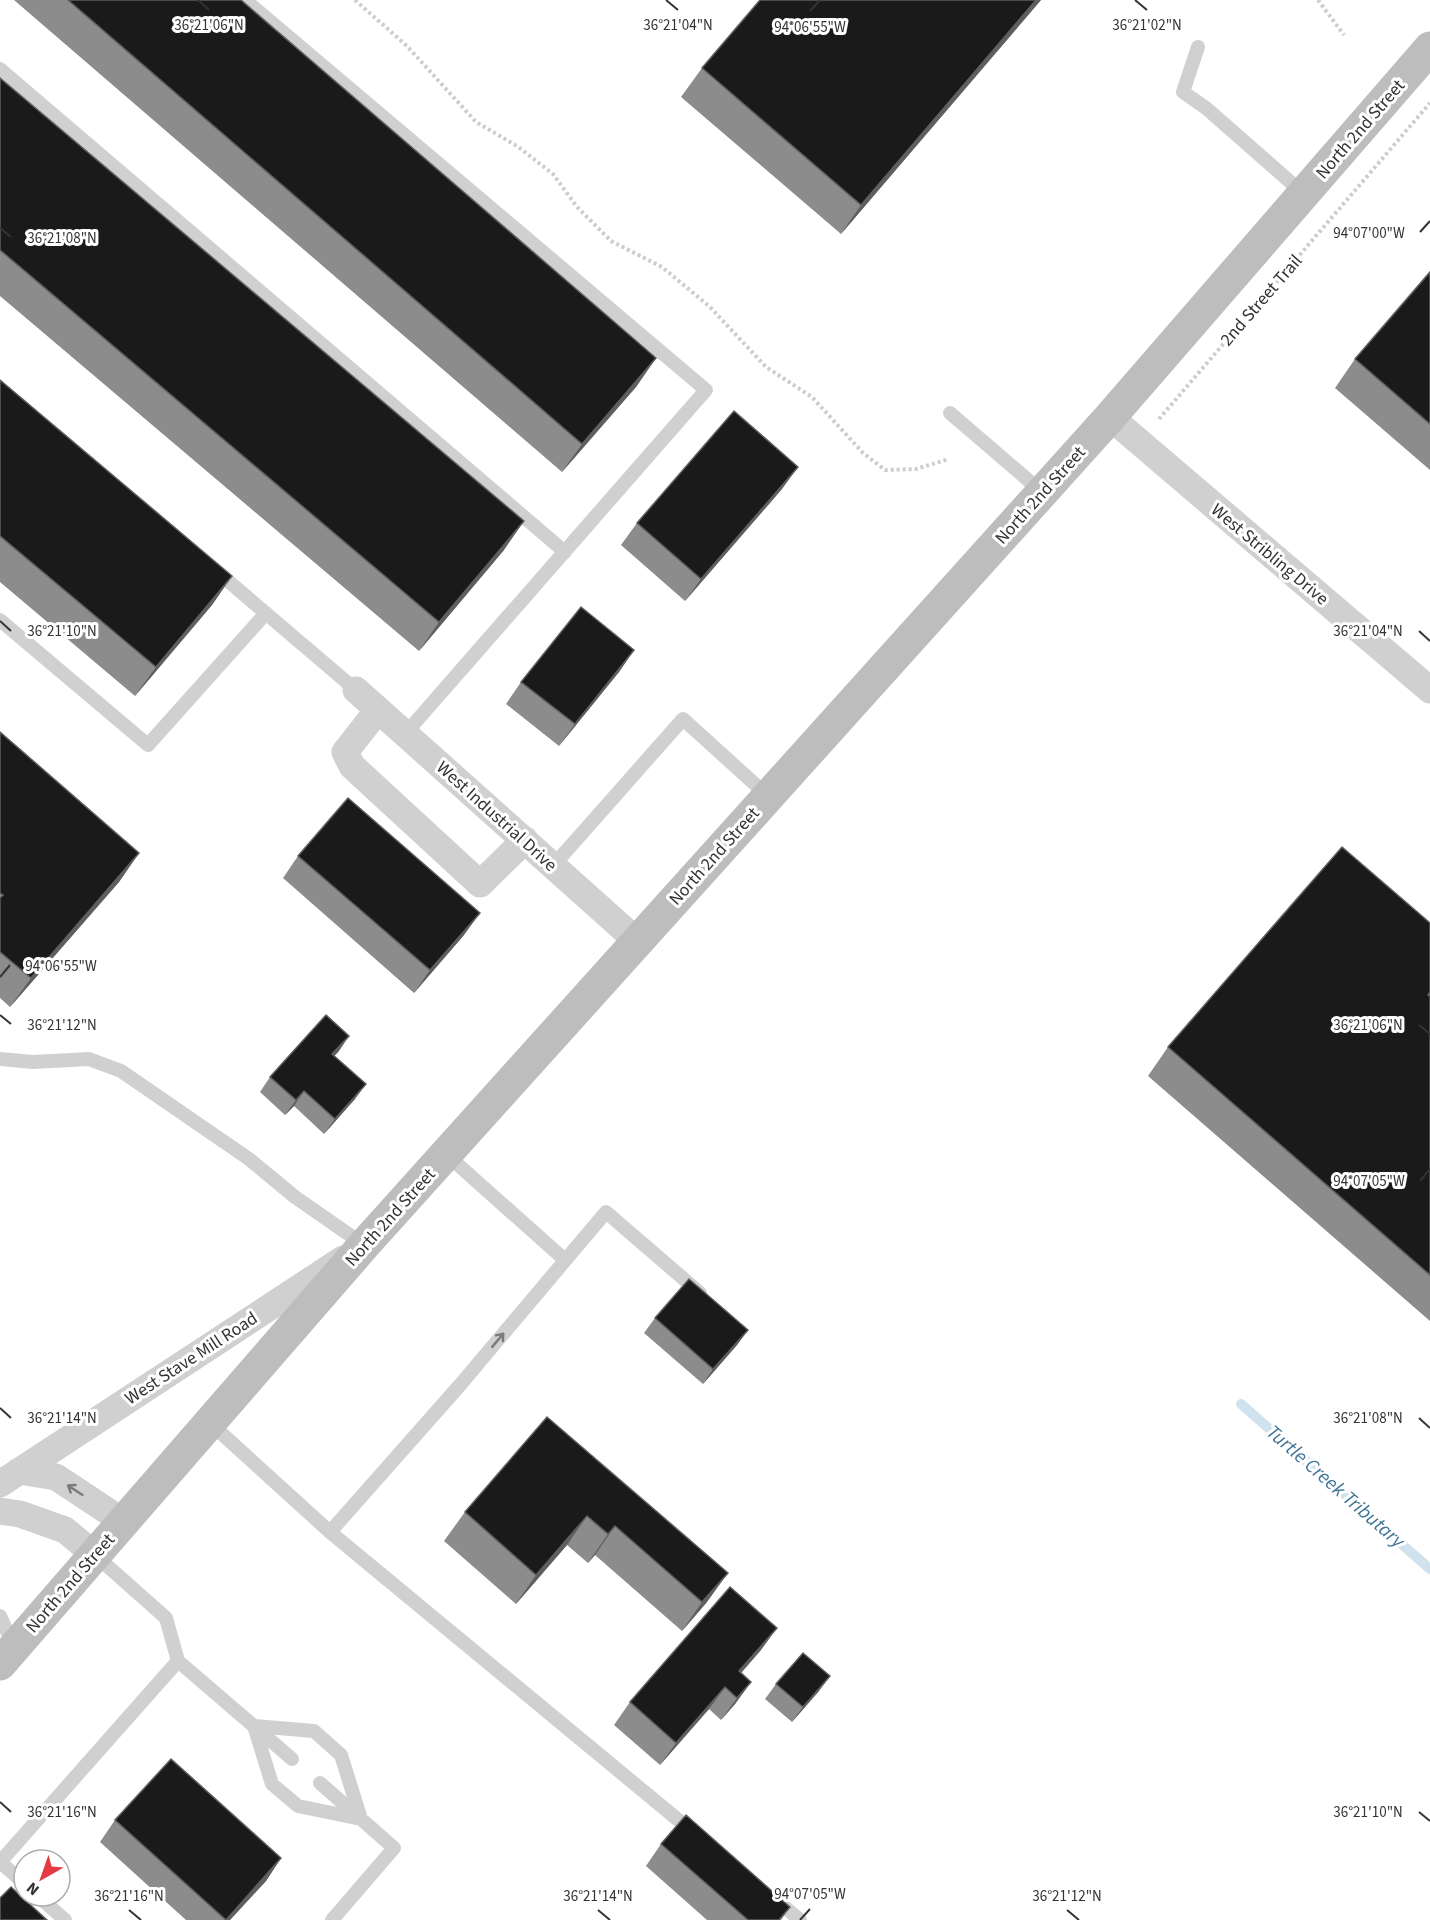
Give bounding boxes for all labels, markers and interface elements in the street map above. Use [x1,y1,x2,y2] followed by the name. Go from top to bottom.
[174,15,244,36] text: 36°21'06"N
[643,15,713,36] text: 36°21'04"N
[1112,15,1182,36] text: 36°21'02"N
[774,17,846,38] text: 94°06'55"W
[1310,74,1411,185] street label: North 2nd Street
[1333,223,1405,244] text: 94°07'00"W
[27,228,97,249] text: 36°21'08"N
[1215,249,1308,351] street label: 2nd Street Trail
[989,441,1091,550] street label: North 2nd Street
[1206,498,1334,611] street label: West Stribling Drive
[27,621,97,642] text: 36°21'10"N
[1333,621,1403,642] text: 36°21'04"N
[431,755,562,877] street label: West Industrial Drive
[663,802,765,911] street label: North 2nd Street
[25,956,97,977] text: 94°06'55"W
[27,1015,97,1036] text: 36°21'12"N
[1333,1015,1403,1036] text: 36°21'06"N
[339,1163,441,1272] street label: North 2nd Street
[1333,1171,1405,1192] text: 94°07'05"W
[120,1306,263,1411] street label: West Stave Mill Road
[491,1333,505,1348] one-way arrow
[27,1408,97,1429] text: 36°21'14"N
[1333,1408,1403,1429] text: 36°21'08"N
[1260,1419,1411,1555] water label: Turtle Creek Tributary
[67,1484,84,1496] one-way arrow
[20,1528,121,1639] street label: North 2nd Street
[27,1802,97,1823] text: 36°21'16"N
[1333,1802,1403,1823] text: 36°21'10"N
[12,1848,72,1908] north arrow
[22,1877,44,1901] text: N
[774,1884,846,1905] text: 94°07'05"W
[94,1886,164,1907] text: 36°21'16"N
[563,1886,633,1907] text: 36°21'14"N
[1032,1886,1102,1907] text: 36°21'12"N

